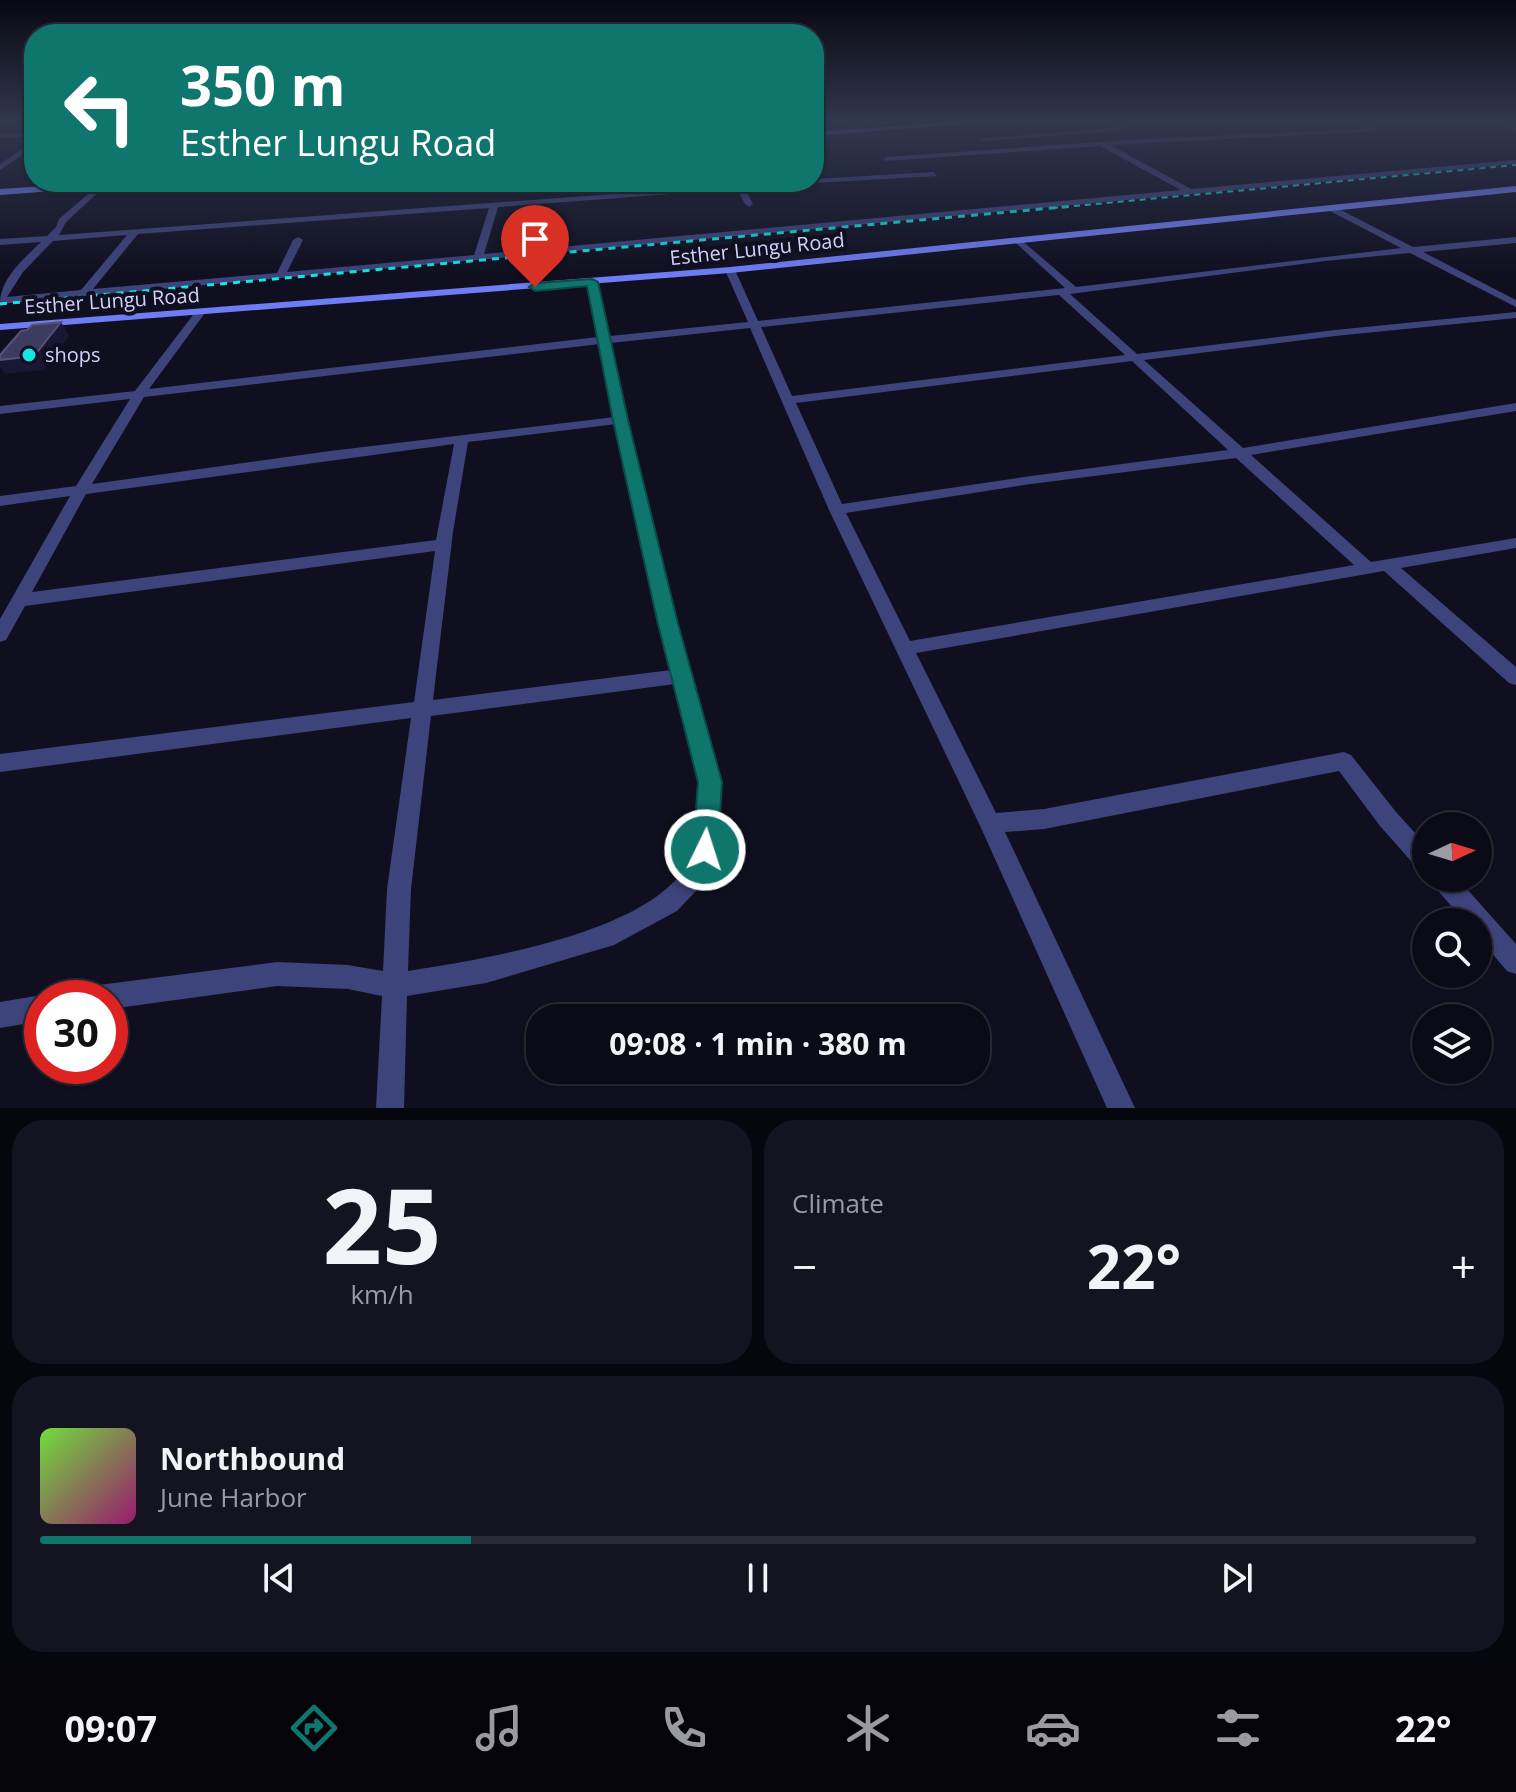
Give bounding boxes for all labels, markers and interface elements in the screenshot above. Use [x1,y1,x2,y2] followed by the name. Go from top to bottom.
[180,46,346,122] text: 350 m
[48,56,152,160] icon: left
[180,118,496,167] text: Esther Lungu Road
[501,205,569,287] pin
[513,217,557,261] icon: arrive
[668,226,846,271] street label: Esther Lungu Road
[23,281,201,320] street label: Esther Lungu Road
[45,341,101,368] place label: shops
[20,346,38,364] marker: shops
[663,808,747,892] position arrow
[1412,812,1492,892] north arrow
[1412,812,1492,1084] map controls
[1412,908,1492,988] button: search
[24,980,128,1084] speed limit sign: 30
[1412,1004,1492,1084] button: layers
[609,1023,907,1064] text: 09:08 · 1 min · 380 m
[323,1153,441,1294] text: 25
[792,1185,884,1221] text: Climate
[1087,1225,1181,1307] text: 22°
[792,1236,817,1296] text: −
[1451,1236,1476,1296] text: +
[350,1276,414,1312] text: km/h
[160,1438,345,1479] text: Northbound
[160,1479,307,1515] text: June Harbor
[257,1556,301,1600] icon: previous
[736,1556,780,1600] icon: pause
[1215,1556,1259,1600] icon: next
[286,1700,342,1756] icon: directions
[471,1700,527,1756] icon: music
[656,1700,712,1756] icon: phone
[840,1700,896,1756] icon: climate
[1025,1700,1081,1756] icon: car
[1210,1700,1266,1756] icon: filters
[64,1704,157,1753] text: 09:07
[1395,1704,1452,1753] text: 22°

